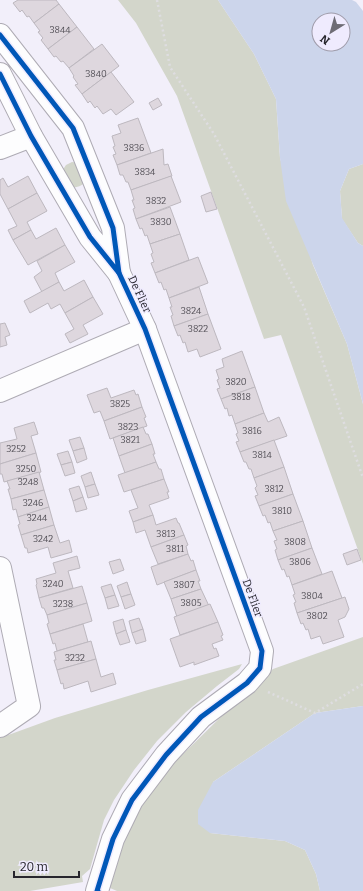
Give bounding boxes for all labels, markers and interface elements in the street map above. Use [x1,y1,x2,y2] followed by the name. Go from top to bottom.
[311,12,351,52] north arrow
[49,25,71,35] house number: 3844
[318,32,333,47] text: N
[85,69,107,79] house number: 3840
[124,143,144,153] house number: 3836
[135,167,156,177] house number: 3834
[146,196,166,206] house number: 3832
[150,217,172,227] house number: 3830
[125,274,154,315] street label: De Flier
[181,306,202,316] house number: 3824
[188,324,208,334] house number: 3822
[225,377,247,387] house number: 3820
[231,392,251,402] house number: 3818
[110,399,130,409] house number: 3825
[118,422,138,432] house number: 3823
[242,426,262,436] house number: 3816
[120,435,140,445] house number: 3821
[6,444,26,454] house number: 3252
[252,450,272,460] house number: 3814
[16,464,37,474] house number: 3250
[18,477,38,487] house number: 3248
[264,484,284,494] house number: 3812
[23,498,43,508] house number: 3246
[272,506,292,516] house number: 3810
[27,513,48,523] house number: 3244
[156,529,176,539] house number: 3813
[33,534,53,544] house number: 3242
[284,537,306,547] house number: 3808
[166,544,184,554] house number: 3811
[289,557,311,567] house number: 3806
[240,577,265,619] street label: De Flier
[42,579,64,589] house number: 3240
[174,580,195,590] house number: 3807
[301,591,324,601] house number: 3804
[180,598,202,608] house number: 3805
[53,599,73,609] house number: 3238
[306,611,328,621] house number: 3802
[65,653,85,663] house number: 3232
[14,853,79,879] scale bar
[20,860,49,874] text: 20 m

